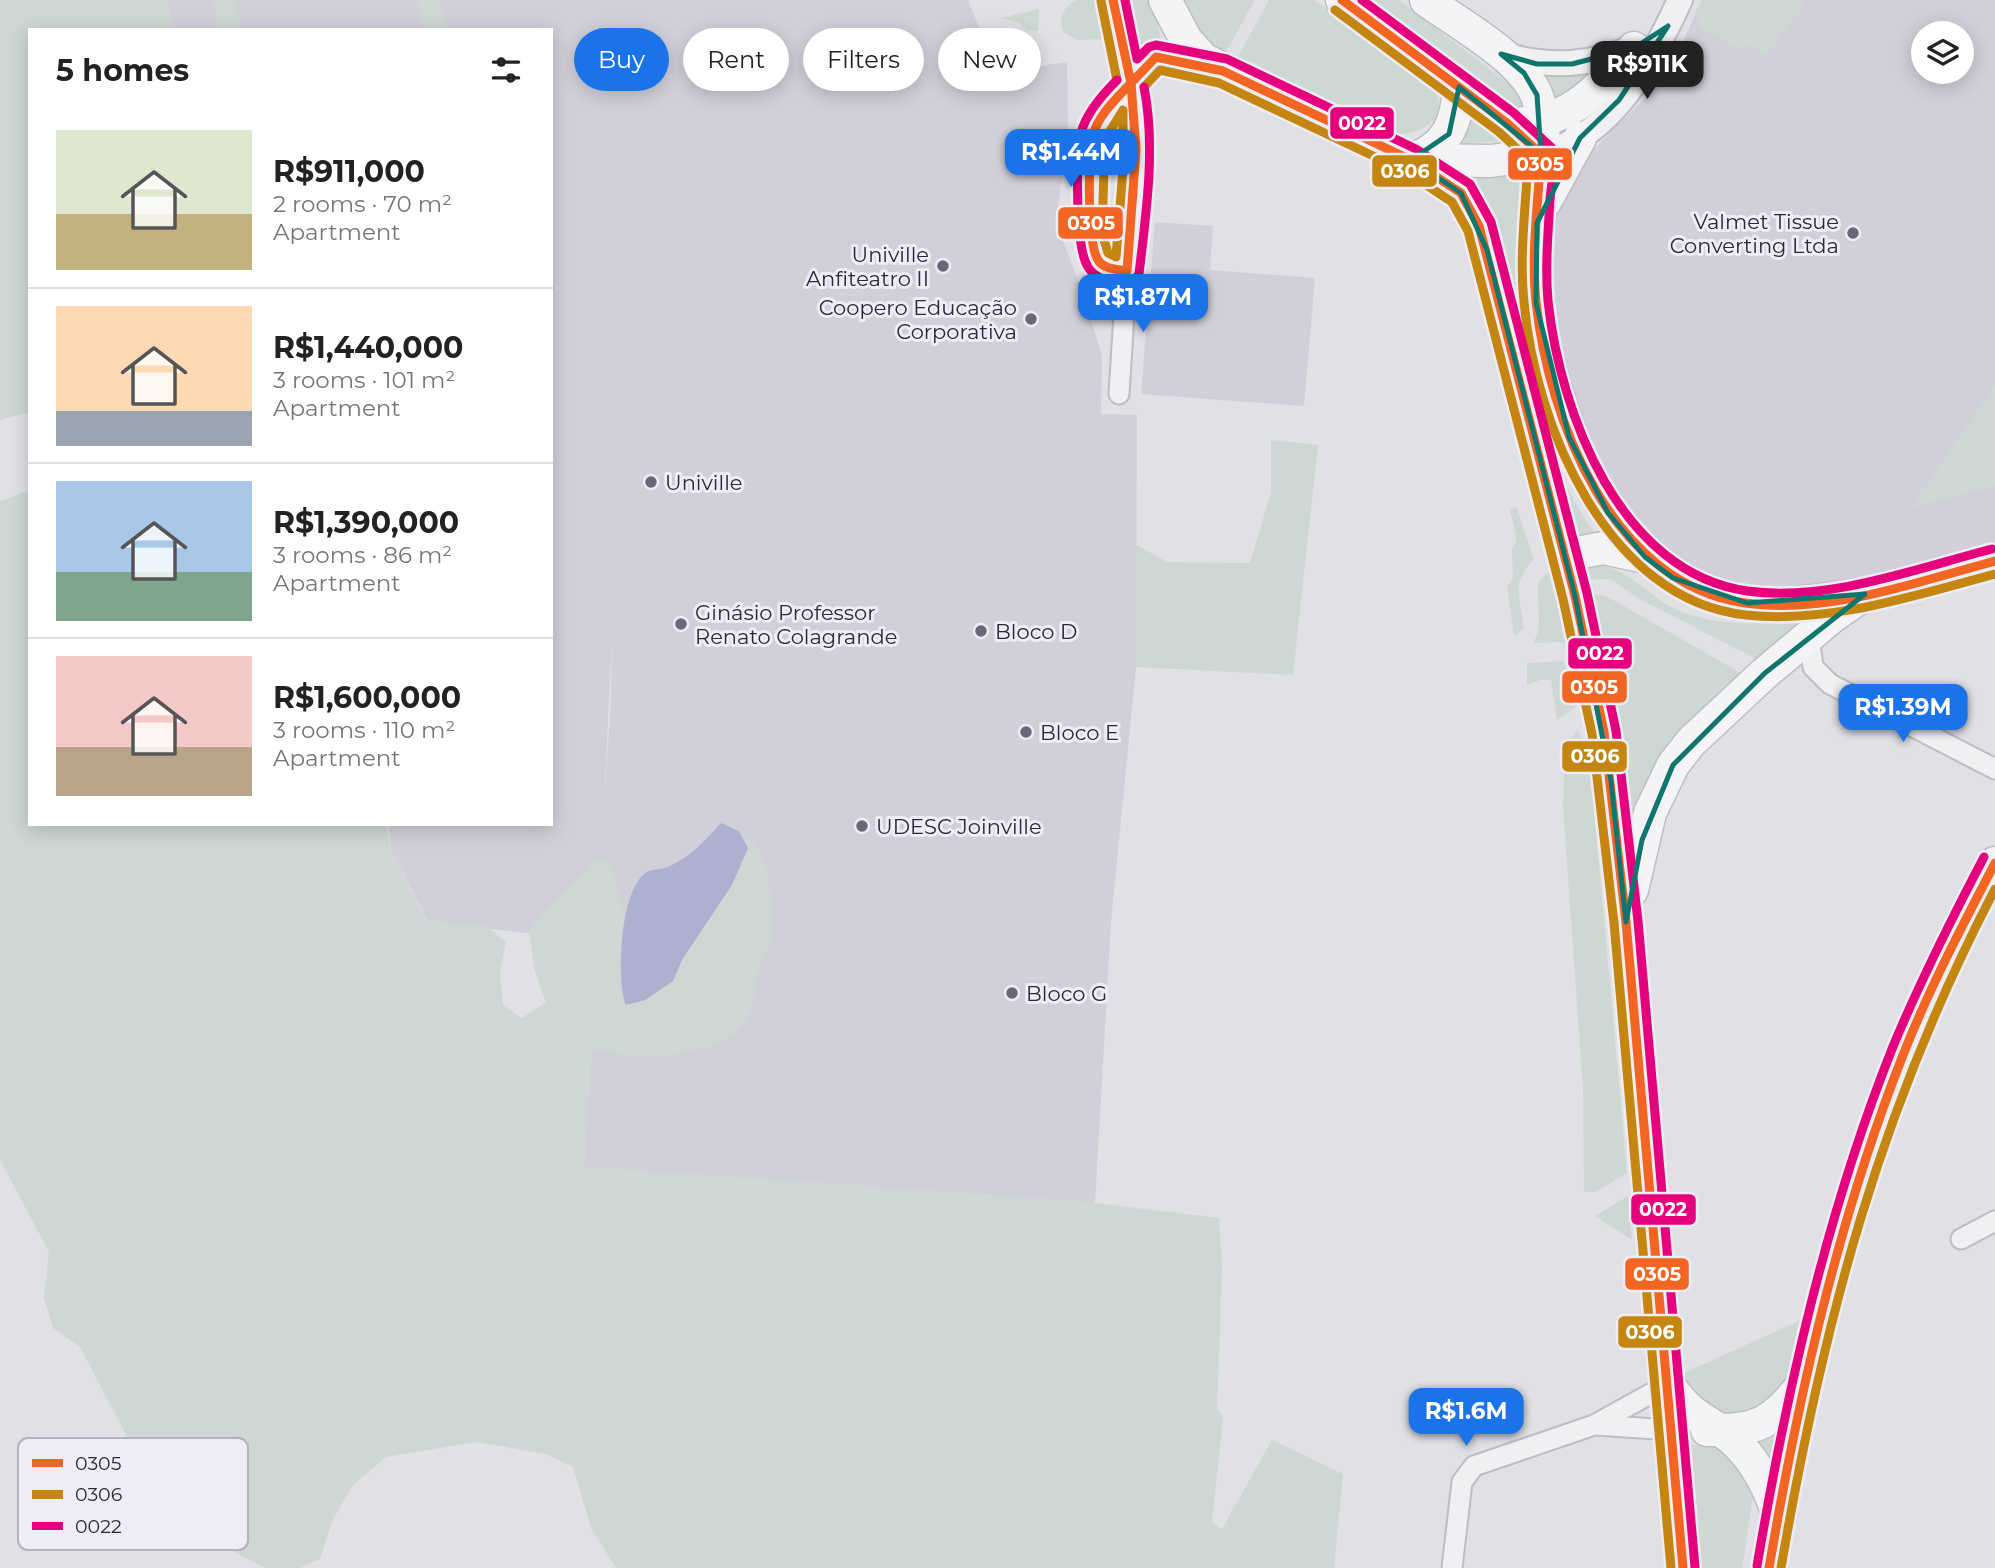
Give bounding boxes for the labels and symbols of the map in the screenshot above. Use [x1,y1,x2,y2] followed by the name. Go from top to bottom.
[1590,42,1704,101] pin: R$911K
[1329,106,1395,140] line badge: 0022
[1338,112,1386,135] text: 0022
[1006,130,1136,189] pin: R$1.44M
[1507,147,1573,181] line badge: 0305
[1516,153,1564,176] text: 0305
[1371,154,1438,188] line badge: 0306
[1381,160,1429,183] text: 0306
[1057,206,1124,240] line badge: 0305
[1670,209,1839,258] place label: Valmet Tissue Converting Ltda
[1067,212,1115,235] text: 0305
[1845,225,1861,241] marker: Valmet Tissue Converting Ltda
[806,242,929,291] place label: Univille Anfiteatro II
[935,258,951,274] marker: Univille Anfiteatro II
[1078,274,1208,334] pin: R$1.87M
[819,295,1017,344] place label: Coopero Educação Corporativa
[1023,311,1039,327] marker: Coopero Educação Corporativa
[665,470,743,495] place label: Univille
[643,474,659,490] marker: Univille
[695,600,897,649] place label: Ginásio Professor Renato Colagrande
[673,616,689,632] marker: Ginásio Professor Renato Colagrande
[995,619,1077,644] place label: Bloco D
[973,623,989,639] marker: Bloco D
[1567,637,1633,670] line badge: 0022
[1576,642,1624,665] text: 0022
[1561,670,1628,704] line badge: 0305
[1570,676,1618,699] text: 0305
[1838,684,1968,744] pin: R$1.39M
[1040,720,1119,745] place label: Bloco E
[1018,724,1034,740] marker: Bloco E
[1561,740,1628,773] line badge: 0306
[1571,745,1619,768] text: 0306
[876,814,1042,839] place label: UDESC Joinville
[854,818,870,834] marker: UDESC Joinville
[1026,981,1107,1006] place label: Bloco G
[1004,985,1020,1001] marker: Bloco G
[1630,1193,1697,1226] line badge: 0022
[1639,1198,1687,1221] text: 0022
[1624,1257,1690,1291] line badge: 0305
[1633,1263,1681,1286] text: 0305
[1617,1315,1683,1349] line badge: 0306
[1626,1321,1674,1344] text: 0306
[1409,1388,1523,1448] pin: R$1.6M
[18,1438,248,1550] legend
[75,1452,122,1475] text: 0305
[75,1483,122,1506] text: 0306
[75,1515,122,1538] text: 0022

